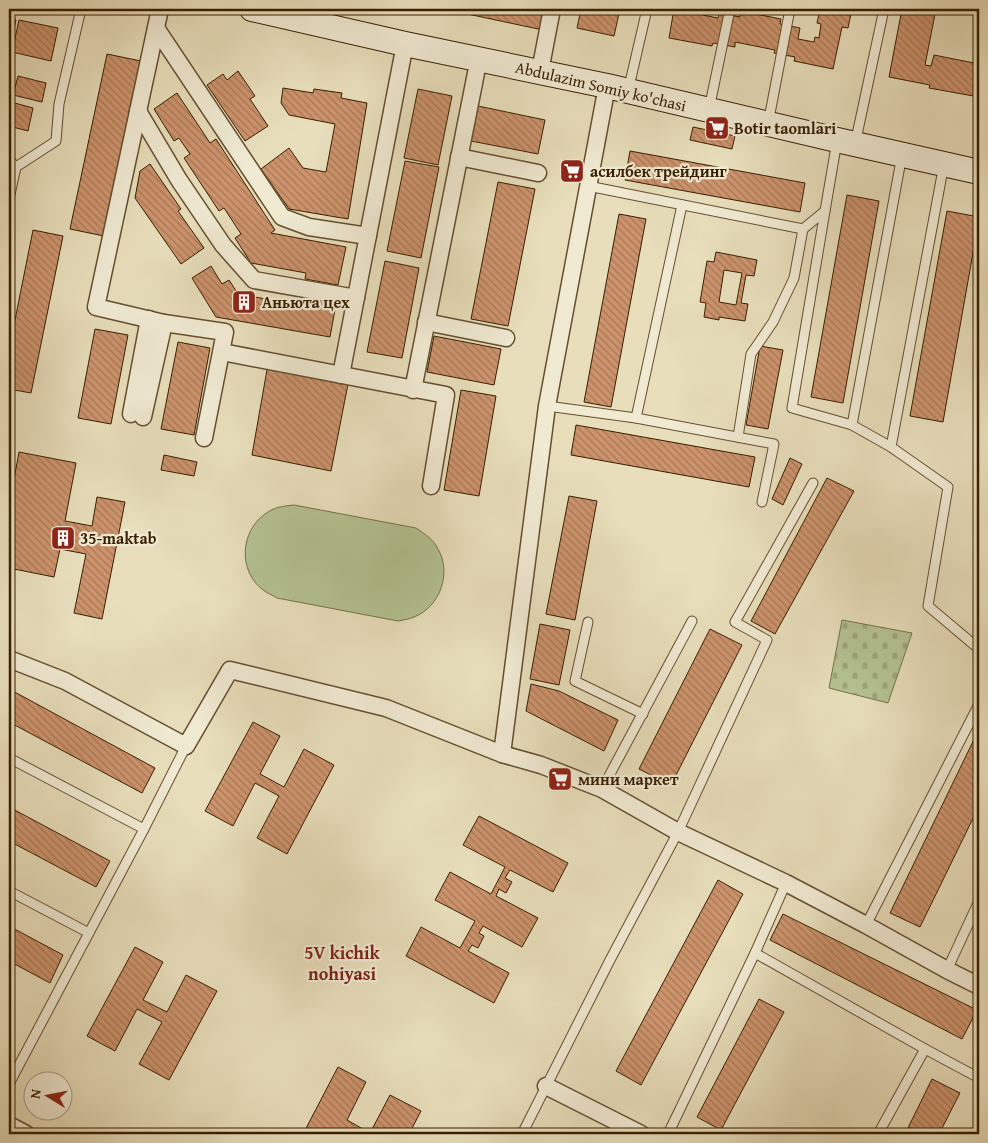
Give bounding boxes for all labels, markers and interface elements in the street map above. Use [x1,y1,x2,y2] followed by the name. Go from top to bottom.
[513,55,689,117] street label: Abdulazim Somiy ko'chasi
[704,115,730,141] supermarket icon: Botir taomlari
[734,116,836,140] place label: Botir taomlari
[559,158,585,184] supermarket icon: асилбек трейдинг
[590,159,727,183] place label: асилбек трейдинг
[231,289,257,315] building icon: Аньюта цех
[262,290,350,314] place label: Аньюта цех
[50,525,76,551] building icon: 35-maktab
[80,526,157,550] place label: 35-maktab
[547,766,573,792] supermarket icon: мини маркет
[578,767,679,791] place label: мини маркет
[304,939,381,987] district label: 5V kichik nohiyasi
[22,1070,72,1120] north arrow
[25,1087,46,1100] text: N

